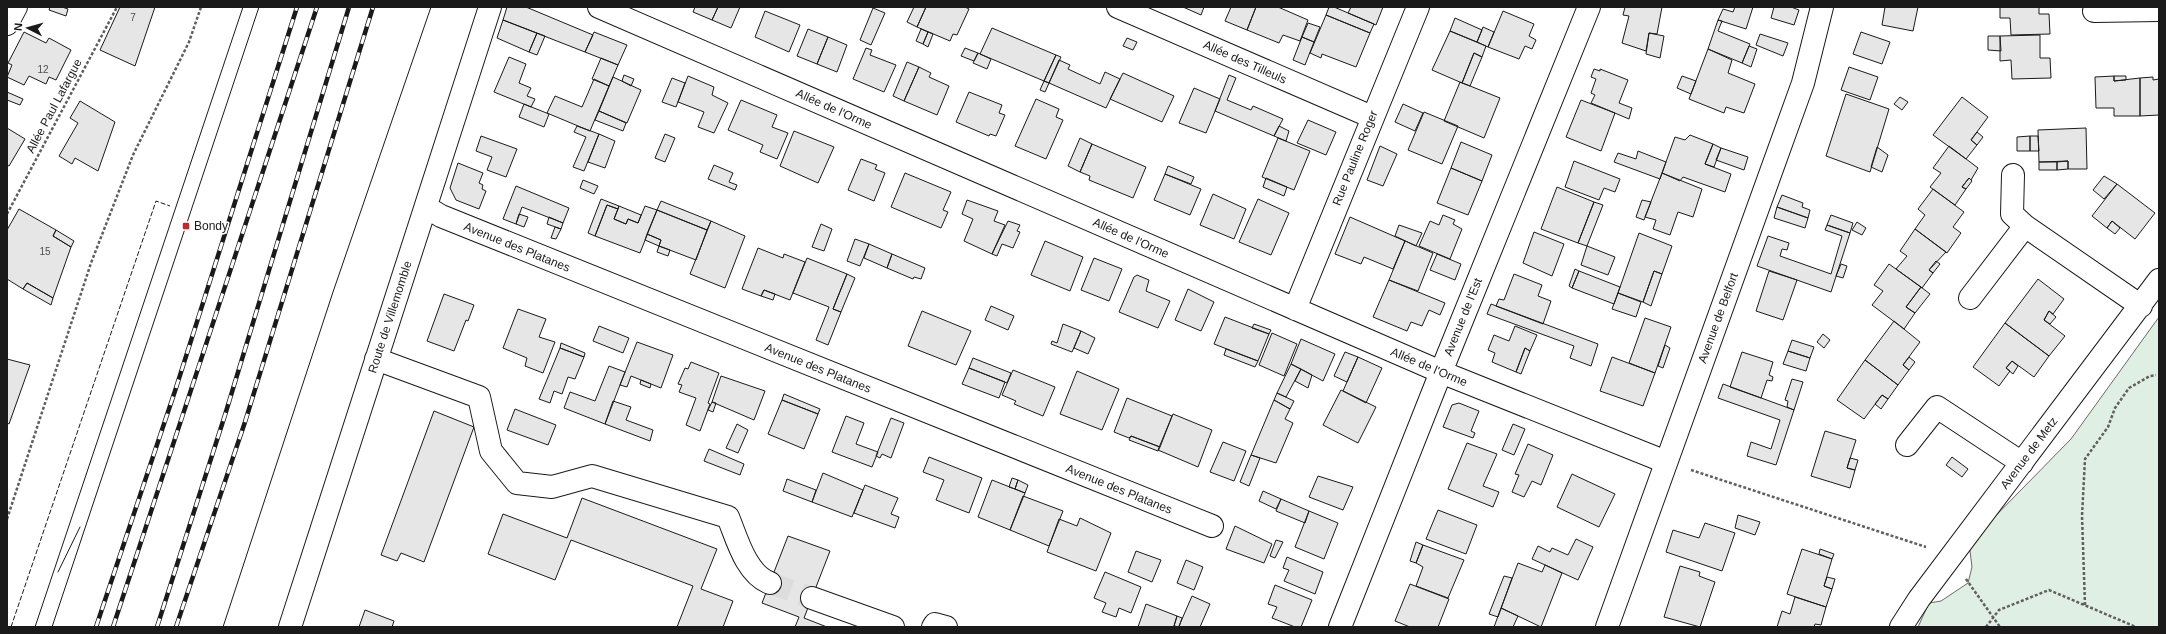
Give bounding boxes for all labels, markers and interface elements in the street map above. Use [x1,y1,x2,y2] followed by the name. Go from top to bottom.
[8,8,48,48] north arrow
[130,12,136,23] house number: 7
[12,22,24,32] text: N
[1201,37,1289,87] street label: Allée des Tilleuls
[23,56,85,156] street label: Allée Paul Lafargue
[37,64,49,75] house number: 12
[794,86,874,132] street label: Allée de l'Orme
[1330,108,1380,208] street label: Rue Pauline Roger
[1091,215,1171,261] street label: Allée de l'Orme
[194,219,228,233] place label: Bondy
[462,219,572,275] street label: Avenue des Platanes
[181,221,191,231] marker: Bondy
[39,246,51,257] house number: 15
[365,259,415,375] street label: Route de Villemomble
[1695,270,1741,365] street label: Avenue de Belfort
[1441,275,1485,358] street label: Avenue de l'Est
[763,340,873,396] street label: Avenue des Platanes
[1389,345,1470,390] street label: Allée de l'Orme
[1997,414,2061,492] street label: Avenue de Metz
[1064,461,1174,517] street label: Avenue des Platanes

